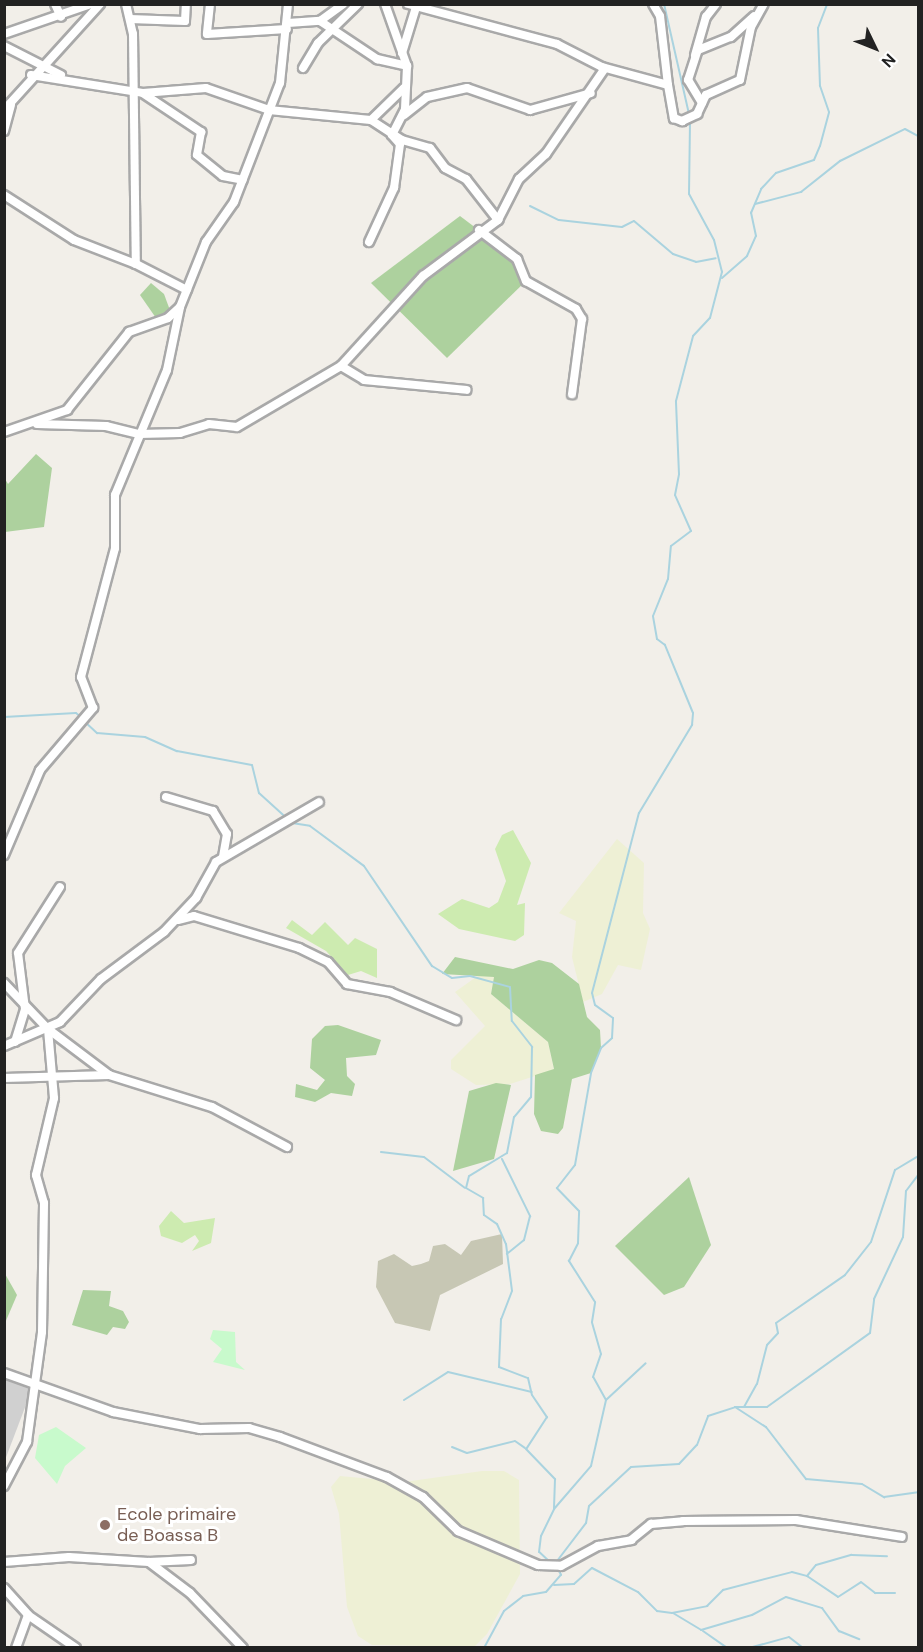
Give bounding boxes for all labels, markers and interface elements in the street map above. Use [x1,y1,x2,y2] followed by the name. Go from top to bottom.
[845,18,905,78] north arrow
[877,49,900,72] text: N
[117,1504,236,1546] place label: Ecole primaire de Boassa B
[98,1518,112,1532] marker: Ecole primaire de Boassa B

